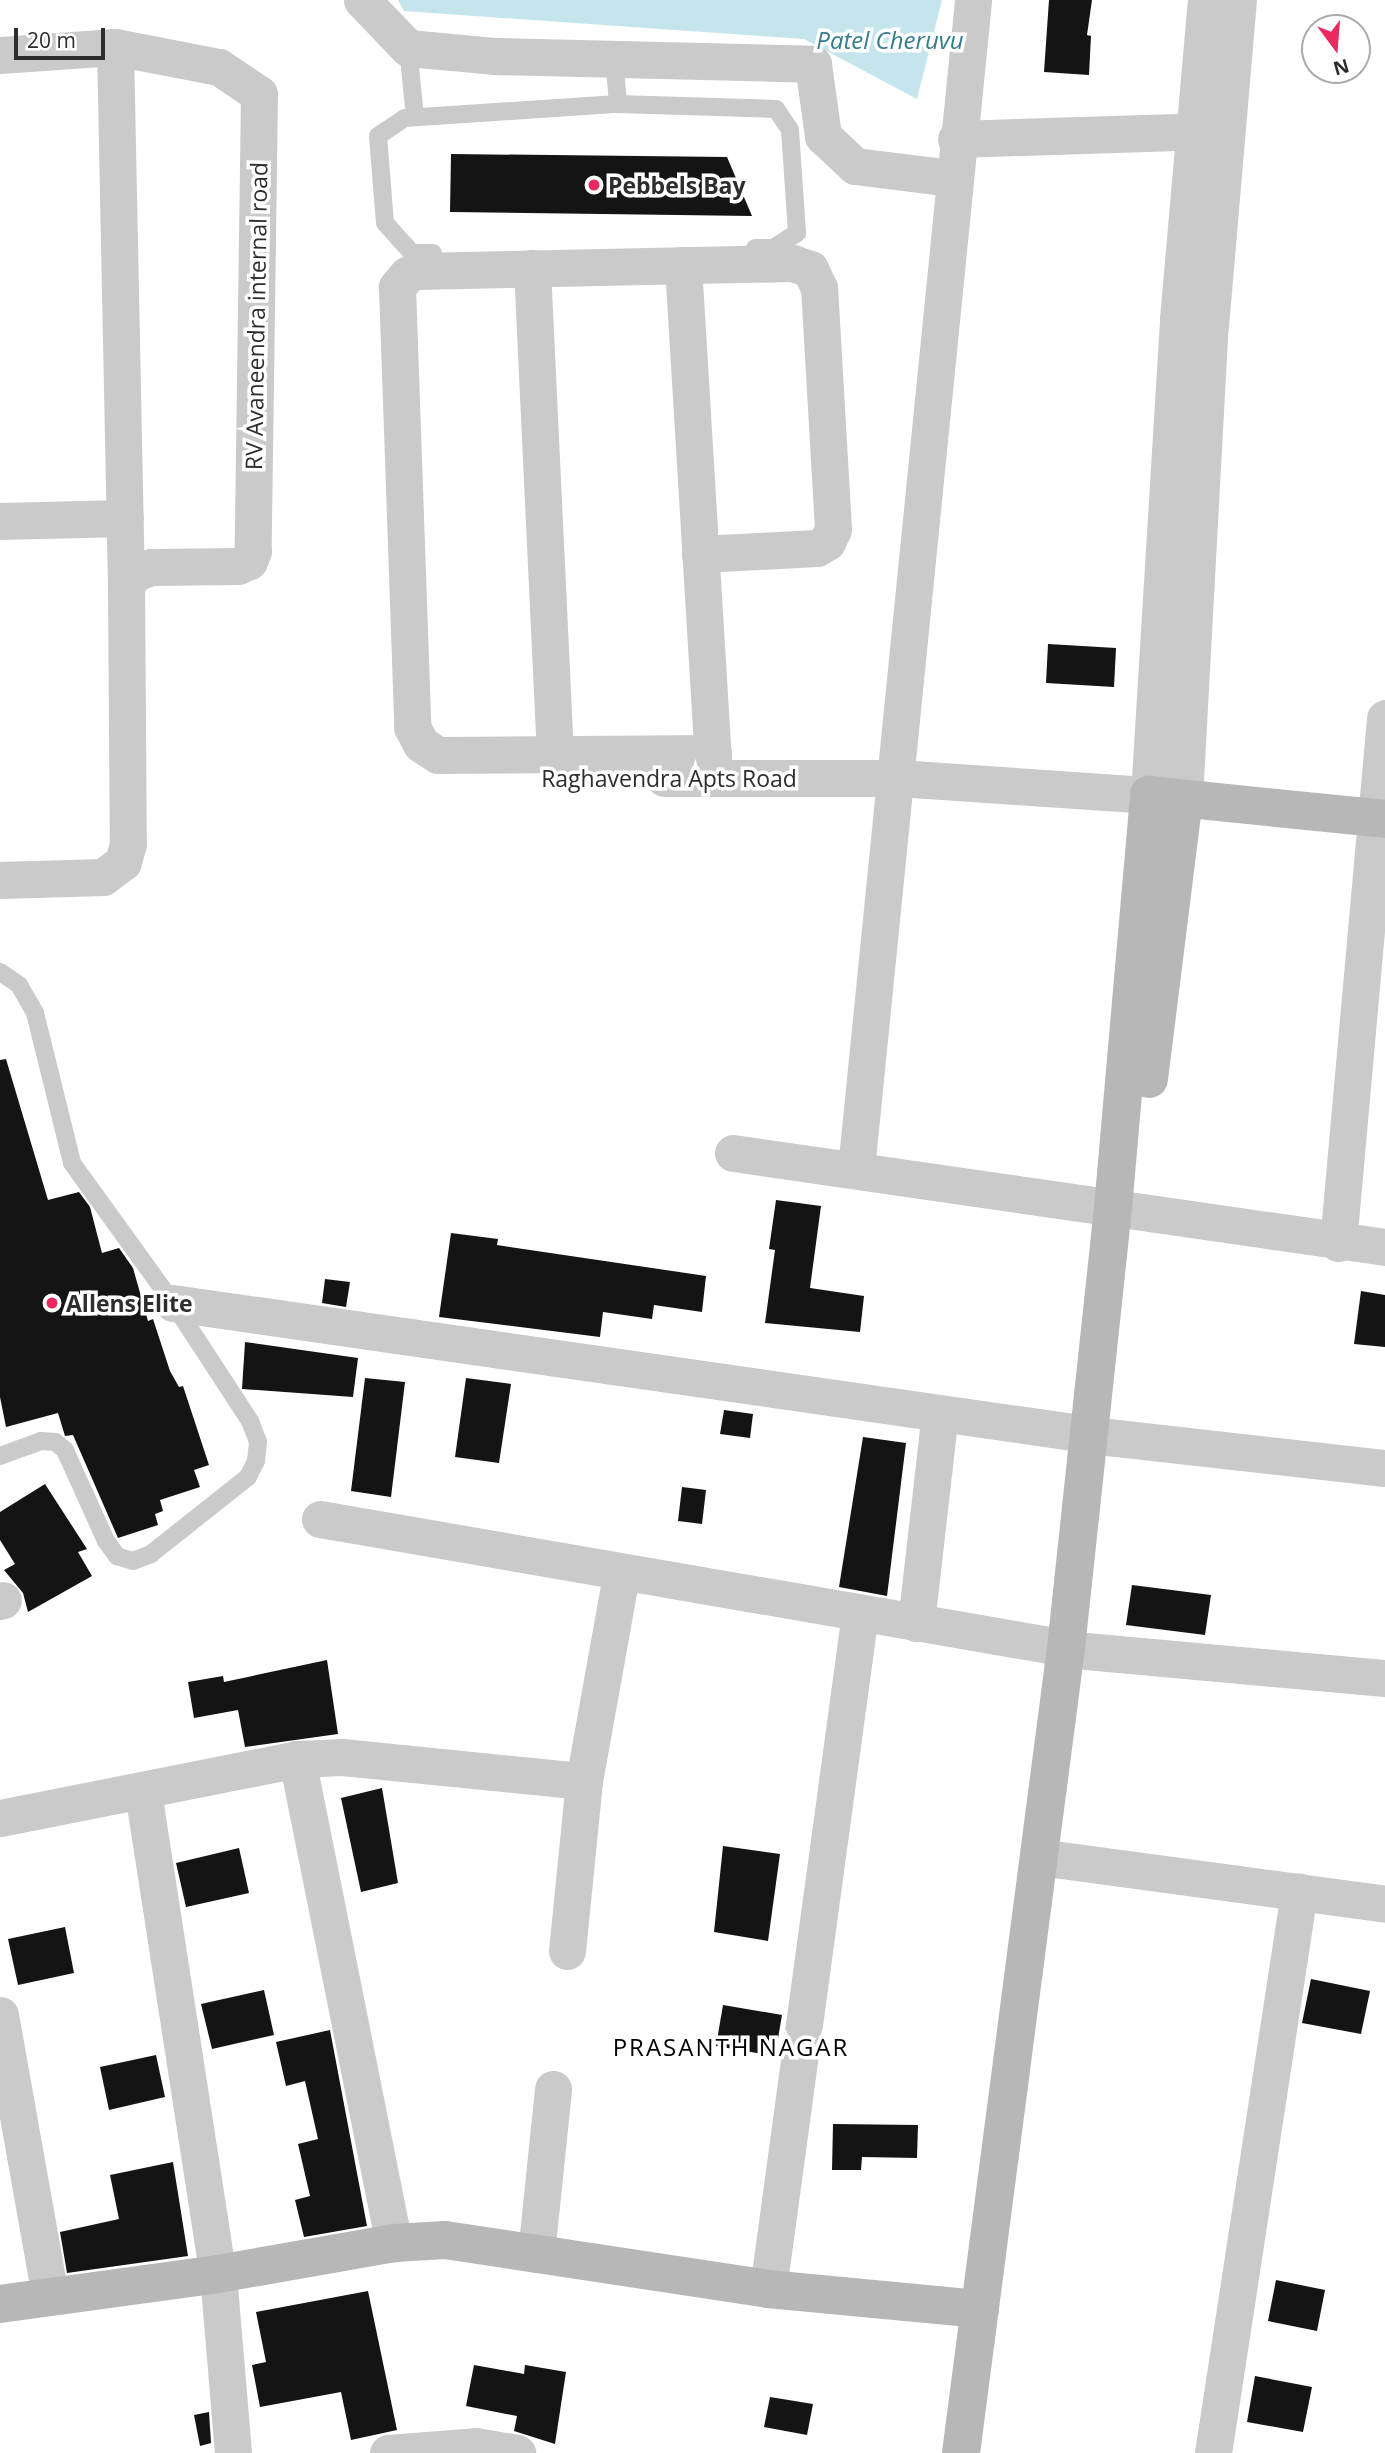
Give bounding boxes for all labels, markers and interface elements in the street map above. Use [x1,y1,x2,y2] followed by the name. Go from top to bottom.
[18,14,108,58] scale bar
[1301,14,1371,84] north arrow
[27,26,76,54] text: 20 m
[816,26,964,54] water label: Patel Cheruvu
[1330,53,1352,82] text: N
[240,162,272,470] street label: RV Avaneendra internal road
[608,171,746,199] place label: Pebbels Bay
[586,177,602,193] marker: Pebbels Bay
[541,764,797,792] street label: Raghavendra Apts Road
[66,1289,193,1317] place label: Allens Elite
[44,1295,60,1311] marker: Allens Elite
[614,2033,848,2061] district label: PRASANTH NAGAR

